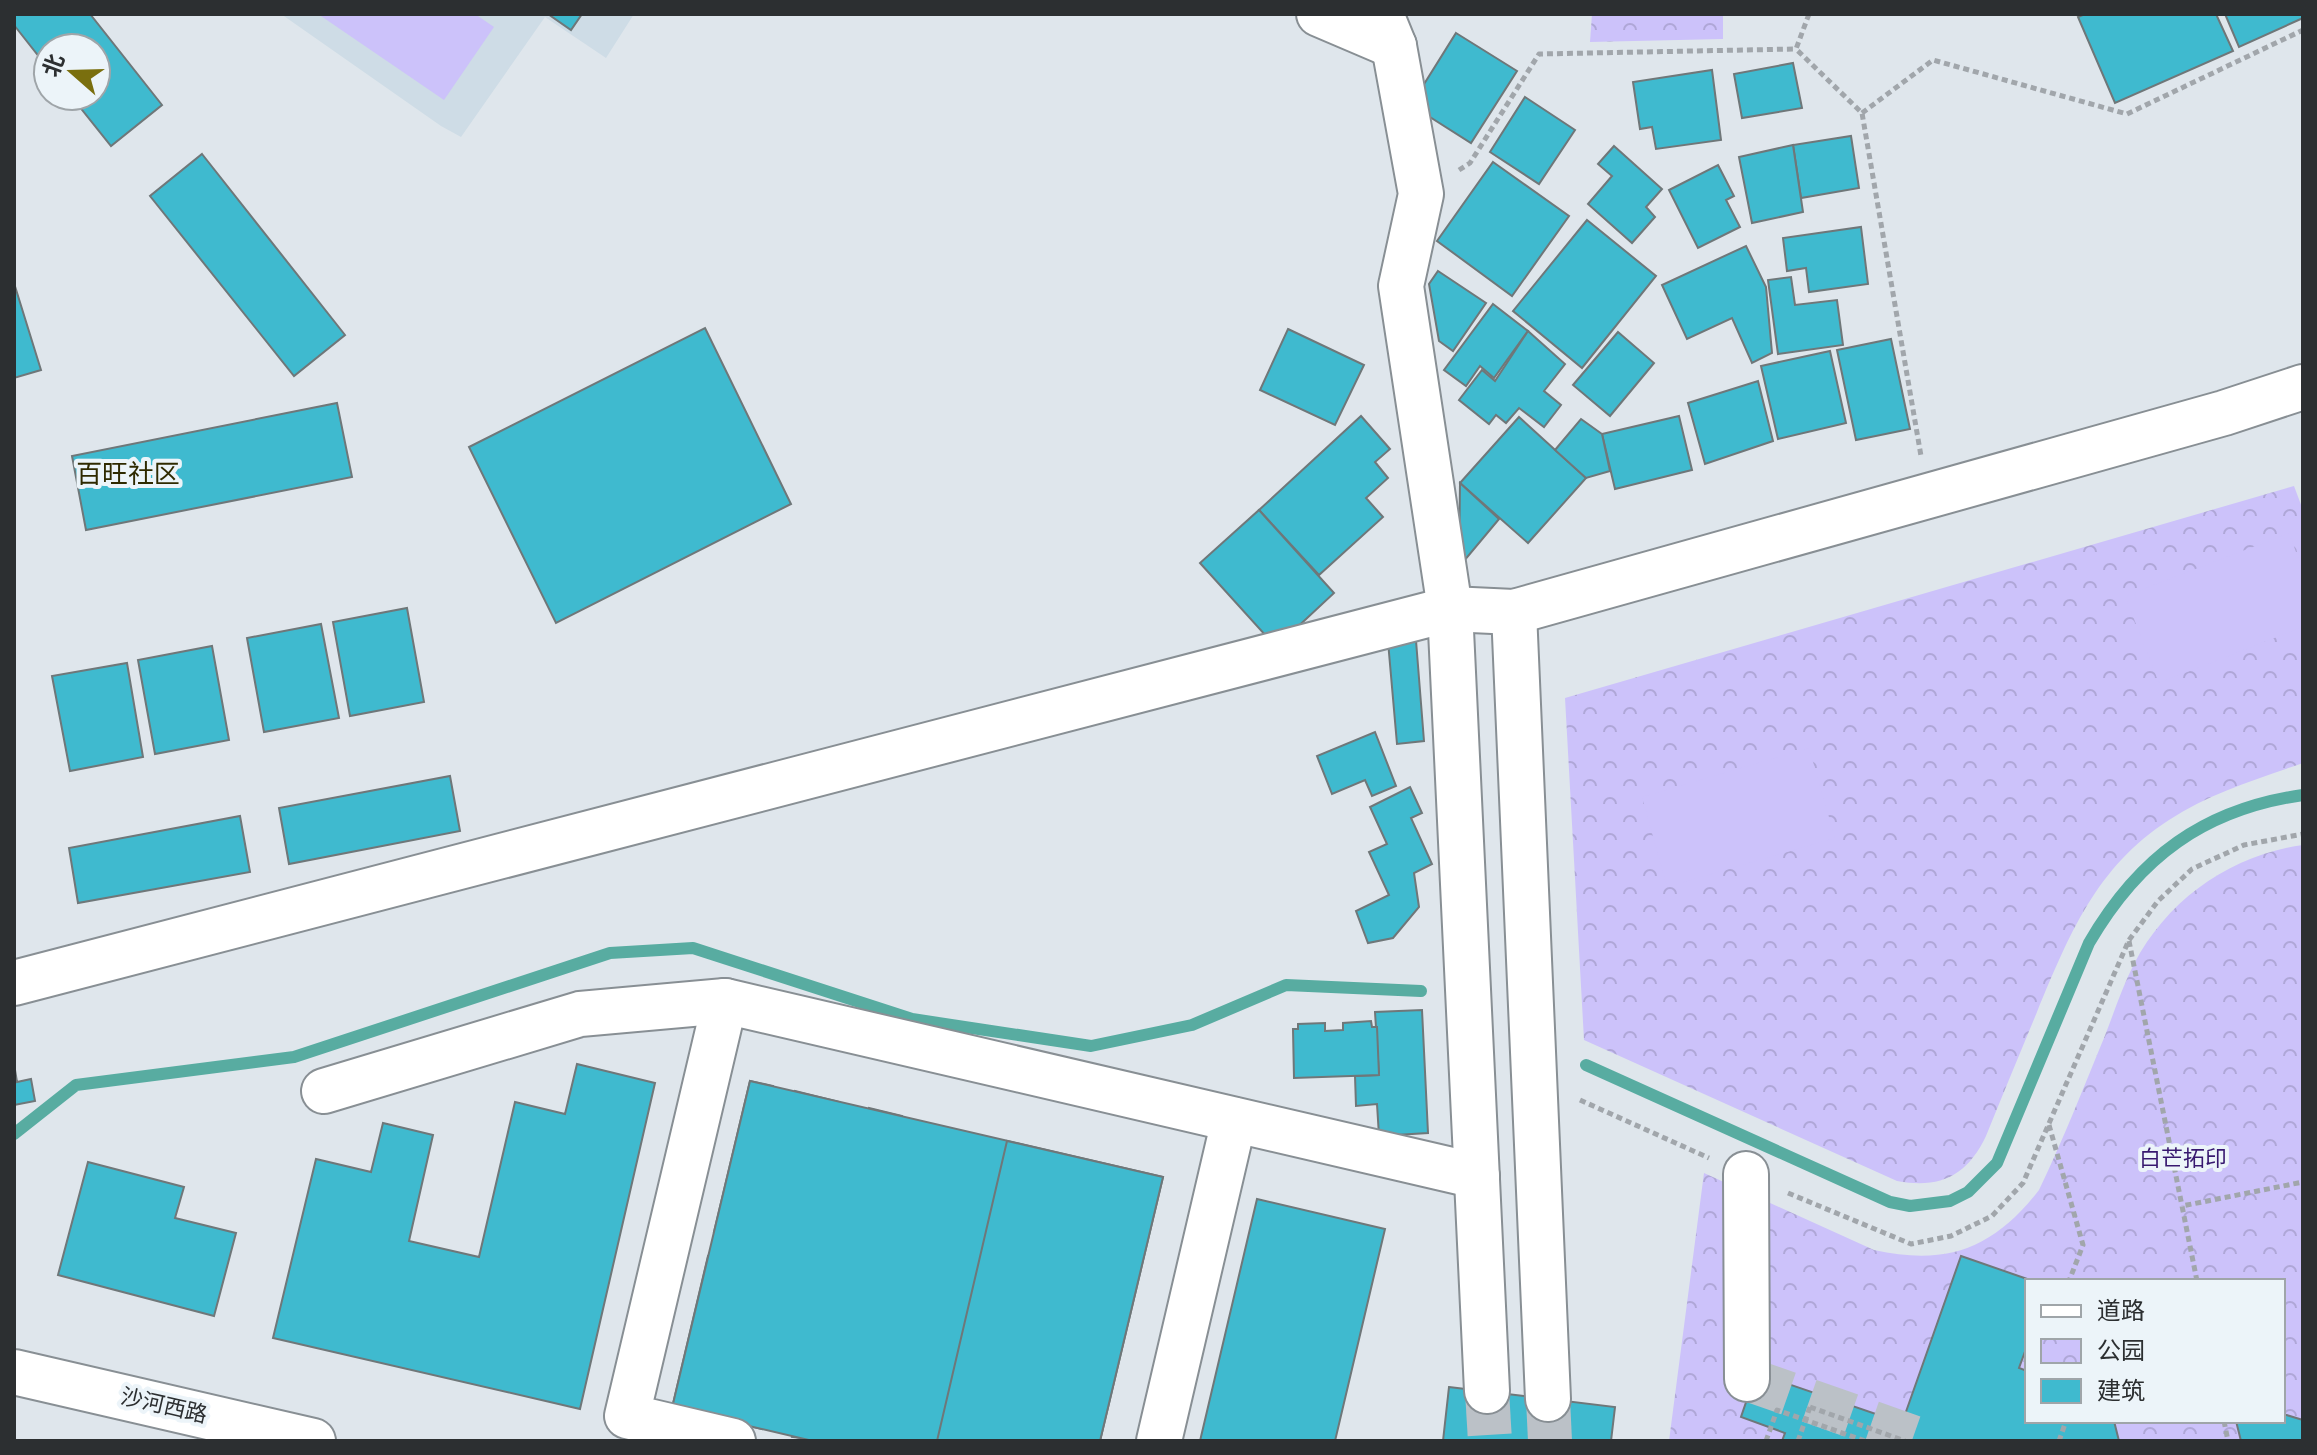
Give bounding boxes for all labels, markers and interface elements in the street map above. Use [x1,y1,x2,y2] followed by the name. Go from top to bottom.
[32,32,112,112] north arrow
[36,50,72,81] text: 北
[76,457,180,492] district label: 百旺社区
[2139,1144,2227,1174] park label: 白芒拓印
[2025,1279,2285,1423] legend
[2097,1295,2145,1327] text: 道路
[2097,1335,2145,1367] text: 公园
[2097,1375,2145,1407] text: 建筑
[118,1381,210,1431] street label: 沙河西路

